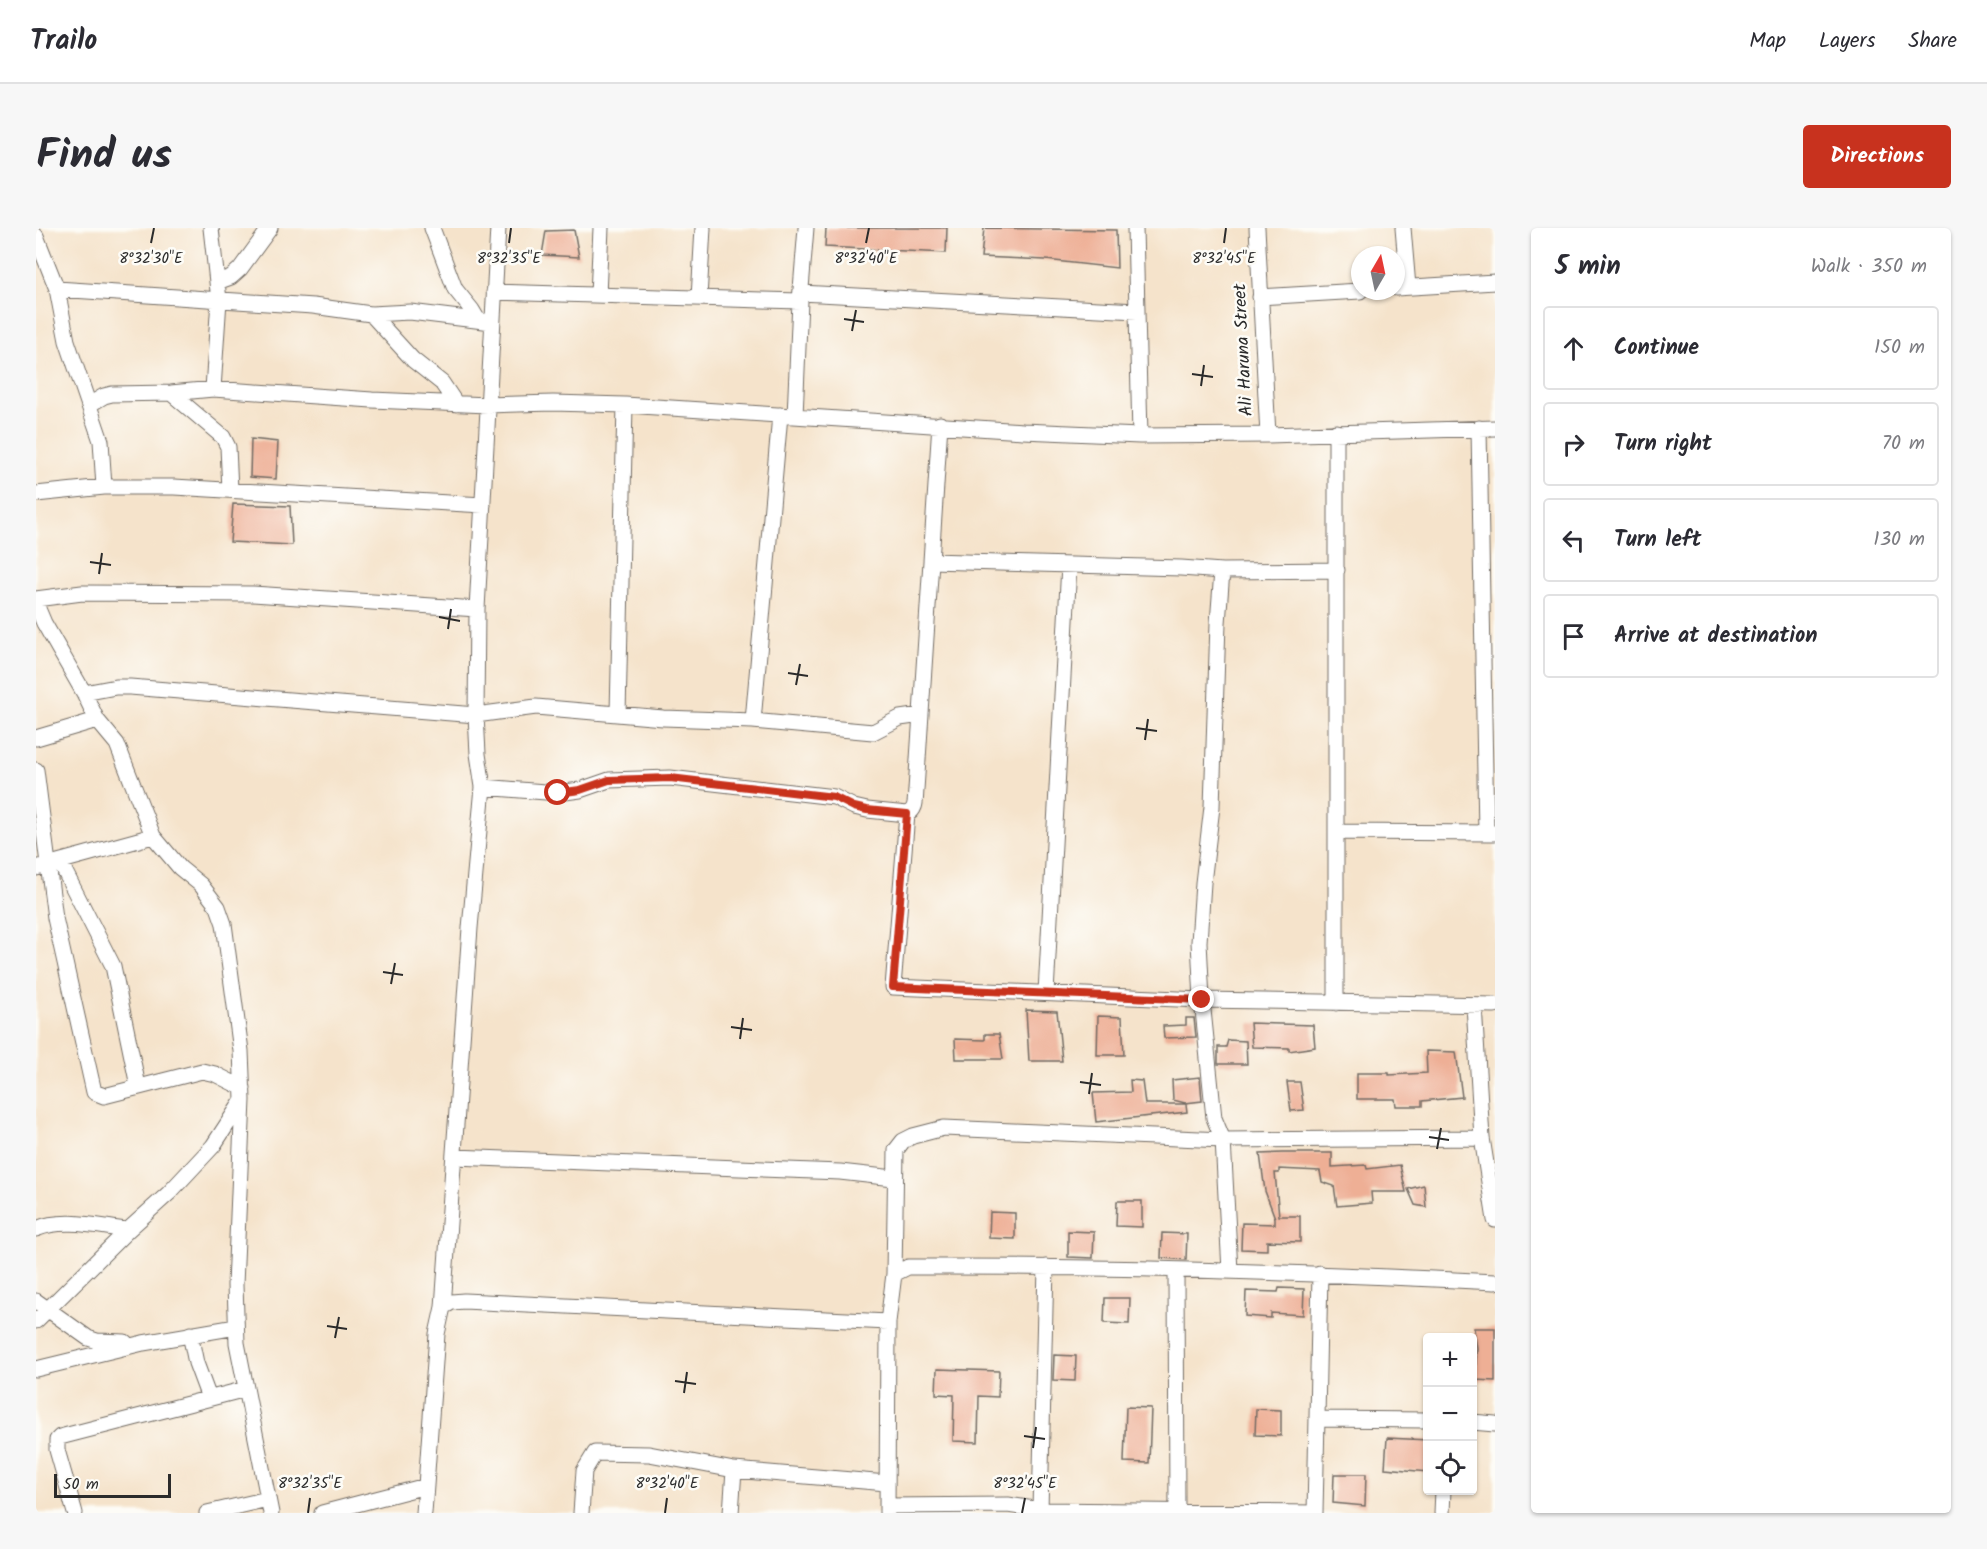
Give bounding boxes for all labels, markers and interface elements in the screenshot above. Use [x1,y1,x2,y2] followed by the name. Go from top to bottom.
[30,19,97,64] text: Trailo
[1749,25,1786,58] text: Map
[1819,25,1875,58] text: Layers
[1908,25,1957,58] text: Share
[36,123,172,190] text: Find us
[1803,125,1951,188] button: Directions
[1351,246,1405,300] north arrow
[1555,246,1621,288] text: 5 min
[119,247,184,271] text: 8°32'30"E
[477,247,542,271] text: 8°32'35"E
[834,247,899,271] text: 8°32'40"E
[1192,247,1257,271] text: 8°32'45"E
[1811,251,1927,283] text: Walk · 350 m
[1226,282,1262,417] street label: Ali Haruna Street
[1614,331,1699,366] text: Continue
[1557,332,1590,365] icon: ahead
[1874,332,1925,364] text: 150 m
[1614,427,1712,462] text: Turn right
[1557,428,1590,461] icon: right
[1882,428,1925,460] text: 70 m
[1614,523,1701,558] text: Turn left
[1557,524,1590,557] icon: left
[1873,524,1925,556] text: 130 m
[1614,619,1817,654] text: Arrive at destination
[1557,620,1590,653] icon: arrive
[544,779,570,805] route start
[1188,986,1214,1012] route end
[1423,1333,1477,1495] map controls
[1423,1333,1477,1387] button: +
[1423,1387,1477,1441] button: −
[1423,1441,1477,1495] button: locate
[54,1471,171,1498] scale bar
[63,1472,99,1497] text: 50 m
[278,1472,343,1496] text: 8°32'35"E
[635,1472,700,1496] text: 8°32'40"E
[993,1472,1058,1496] text: 8°32'45"E

